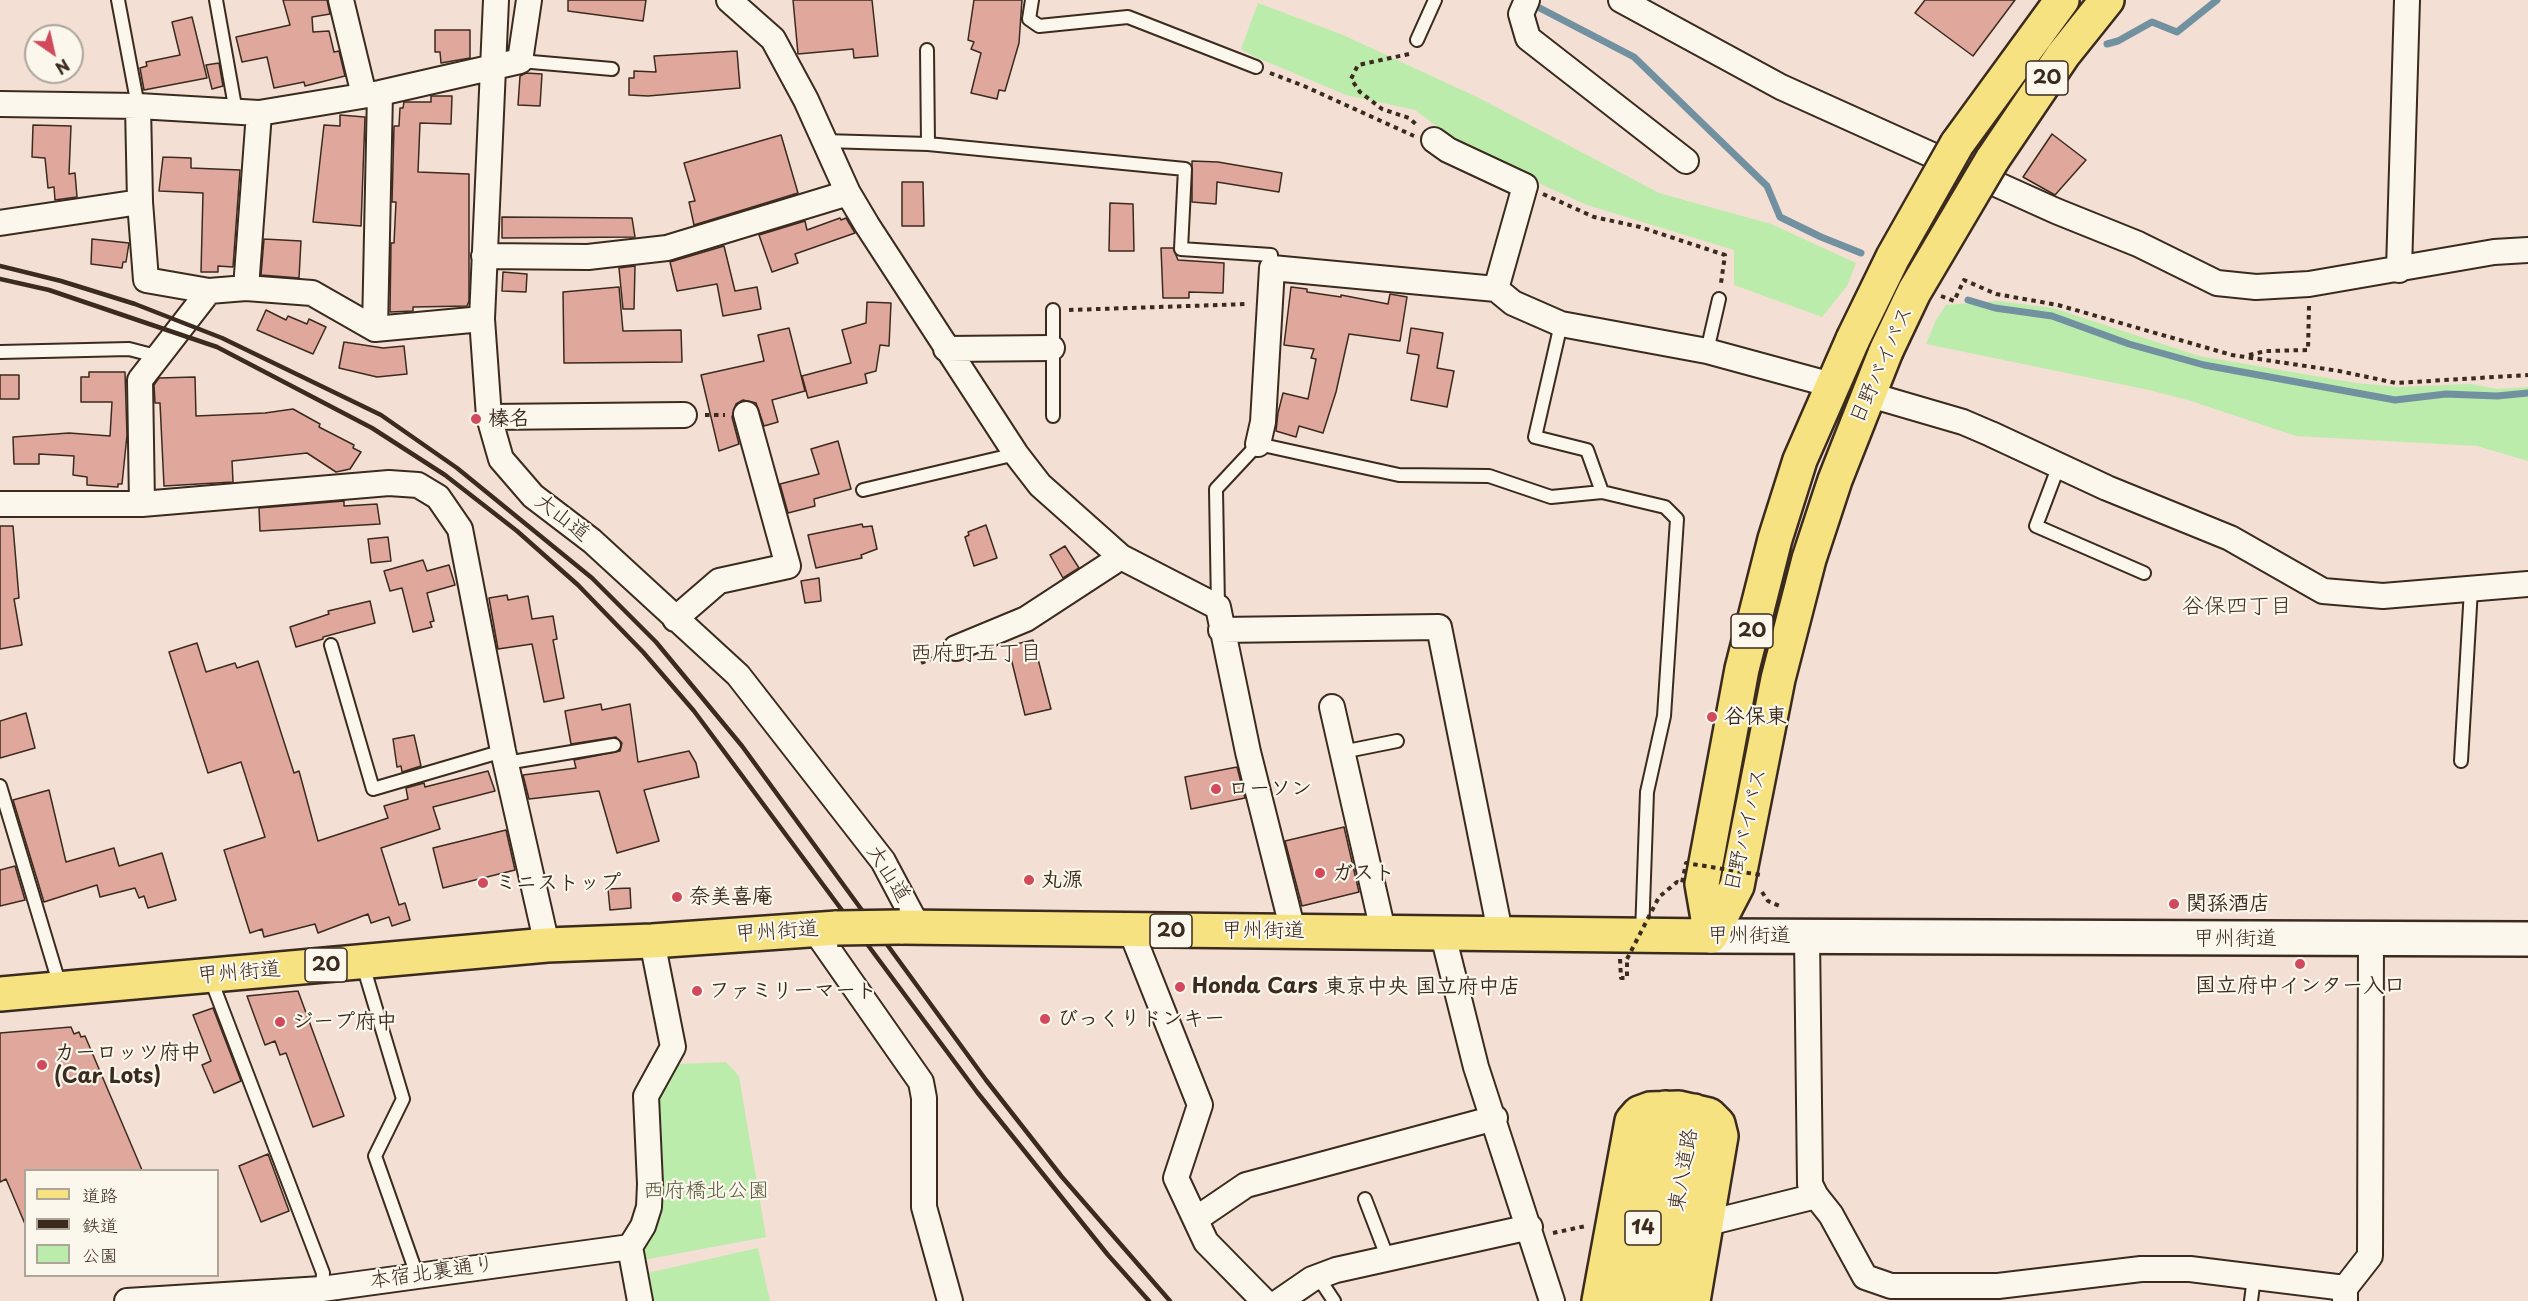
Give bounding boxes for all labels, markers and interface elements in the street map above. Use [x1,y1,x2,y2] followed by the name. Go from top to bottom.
[24,24,84,84] north arrow
[51,54,75,81] text: N
[2026,61,2068,95] road number: 20
[1845,302,1919,428] street label: 日野バイパス
[488,406,530,432] place label: 榛名
[469,412,483,426] marker: 榛名
[529,489,595,547] street label: 大山道
[2182,594,2292,620] district label: 谷保四丁目
[1731,614,1773,648] road number: 20
[910,641,1042,667] district label: 西府町五丁目
[1724,704,1787,730] place label: 谷保東
[1705,710,1719,724] marker: 谷保東
[1720,766,1772,894] street label: 日野バイパス
[1228,776,1312,802] place label: ローソン
[1209,782,1223,796] marker: ローソン
[861,841,915,907] street label: 大山道
[1332,860,1395,886] place label: ガスト
[1313,866,1327,880] marker: ガスト
[1041,867,1083,893] place label: 丸源
[495,870,621,896] place label: ミニストップ
[1022,873,1036,887] marker: 丸源
[476,876,490,890] marker: ミニストップ
[689,884,773,910] place label: 奈美喜庵
[670,890,684,904] marker: 奈美喜庵
[2186,891,2270,917] place label: 関孫酒店
[2167,897,2181,911] marker: 関孫酒店
[1150,914,1192,948] road number: 20
[734,917,820,947] street label: 甲州街道
[1221,918,1305,944] street label: 甲州街道
[1707,923,1791,949] street label: 甲州街道
[2193,926,2277,952] street label: 甲州街道
[305,948,347,982] road number: 20
[196,957,282,989] street label: 甲州街道
[2293,957,2307,971] marker: 国立府中インター入口
[2195,973,2405,999] place label: 国立府中インター入口
[1192,974,1520,1000] place label: Honda Cars 東京中央 国立府中店
[709,978,877,1004] place label: ファミリーマート
[1173,980,1187,994] marker: Honda Cars 東京中央 国立府中店
[690,984,704,998] marker: ファミリーマート
[1057,1006,1225,1032] place label: びっくりドンキー
[292,1009,397,1035] place label: ジープ府中
[1038,1012,1052,1026] marker: びっくりドンキー
[273,1015,287,1029] marker: ジープ府中
[54,1040,201,1090] place label: カーロッツ府中 (Car Lots)
[35,1058,49,1072] marker: カーロッツ府中 (Car Lots)
[1664,1126,1704,1214] street label: 東八道路
[24,1169,219,1277] legend
[643,1178,769,1204] park label: 西府橋北公園
[82,1181,118,1208] text: 道路
[82,1211,118,1238] text: 鉄道
[1625,1211,1661,1245] road number: 14
[82,1241,118,1268] text: 公園
[368,1252,496,1294] street label: 本宿北裏通り

